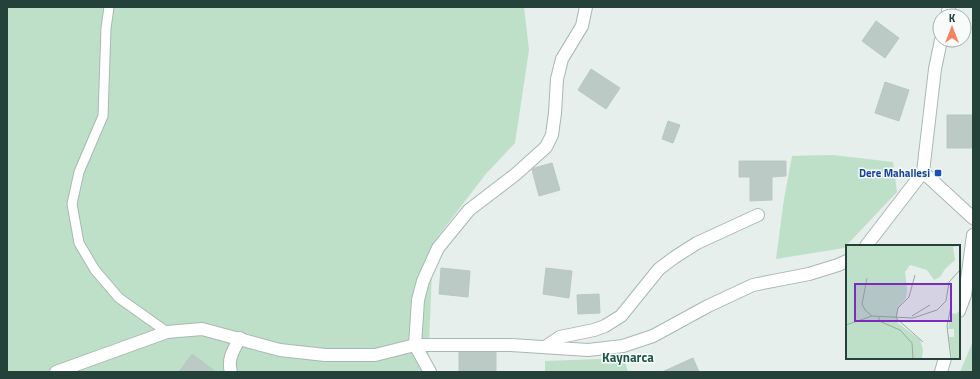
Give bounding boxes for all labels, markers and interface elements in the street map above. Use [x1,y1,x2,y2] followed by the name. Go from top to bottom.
[932,8,972,48] north arrow
[949,10,956,26] text: K
[859,165,930,181] place label: Dere Mahallesi
[933,168,943,178] marker: Dere Mahallesi
[846,245,960,359] inset map
[602,347,654,367] district label: Kaynarca

